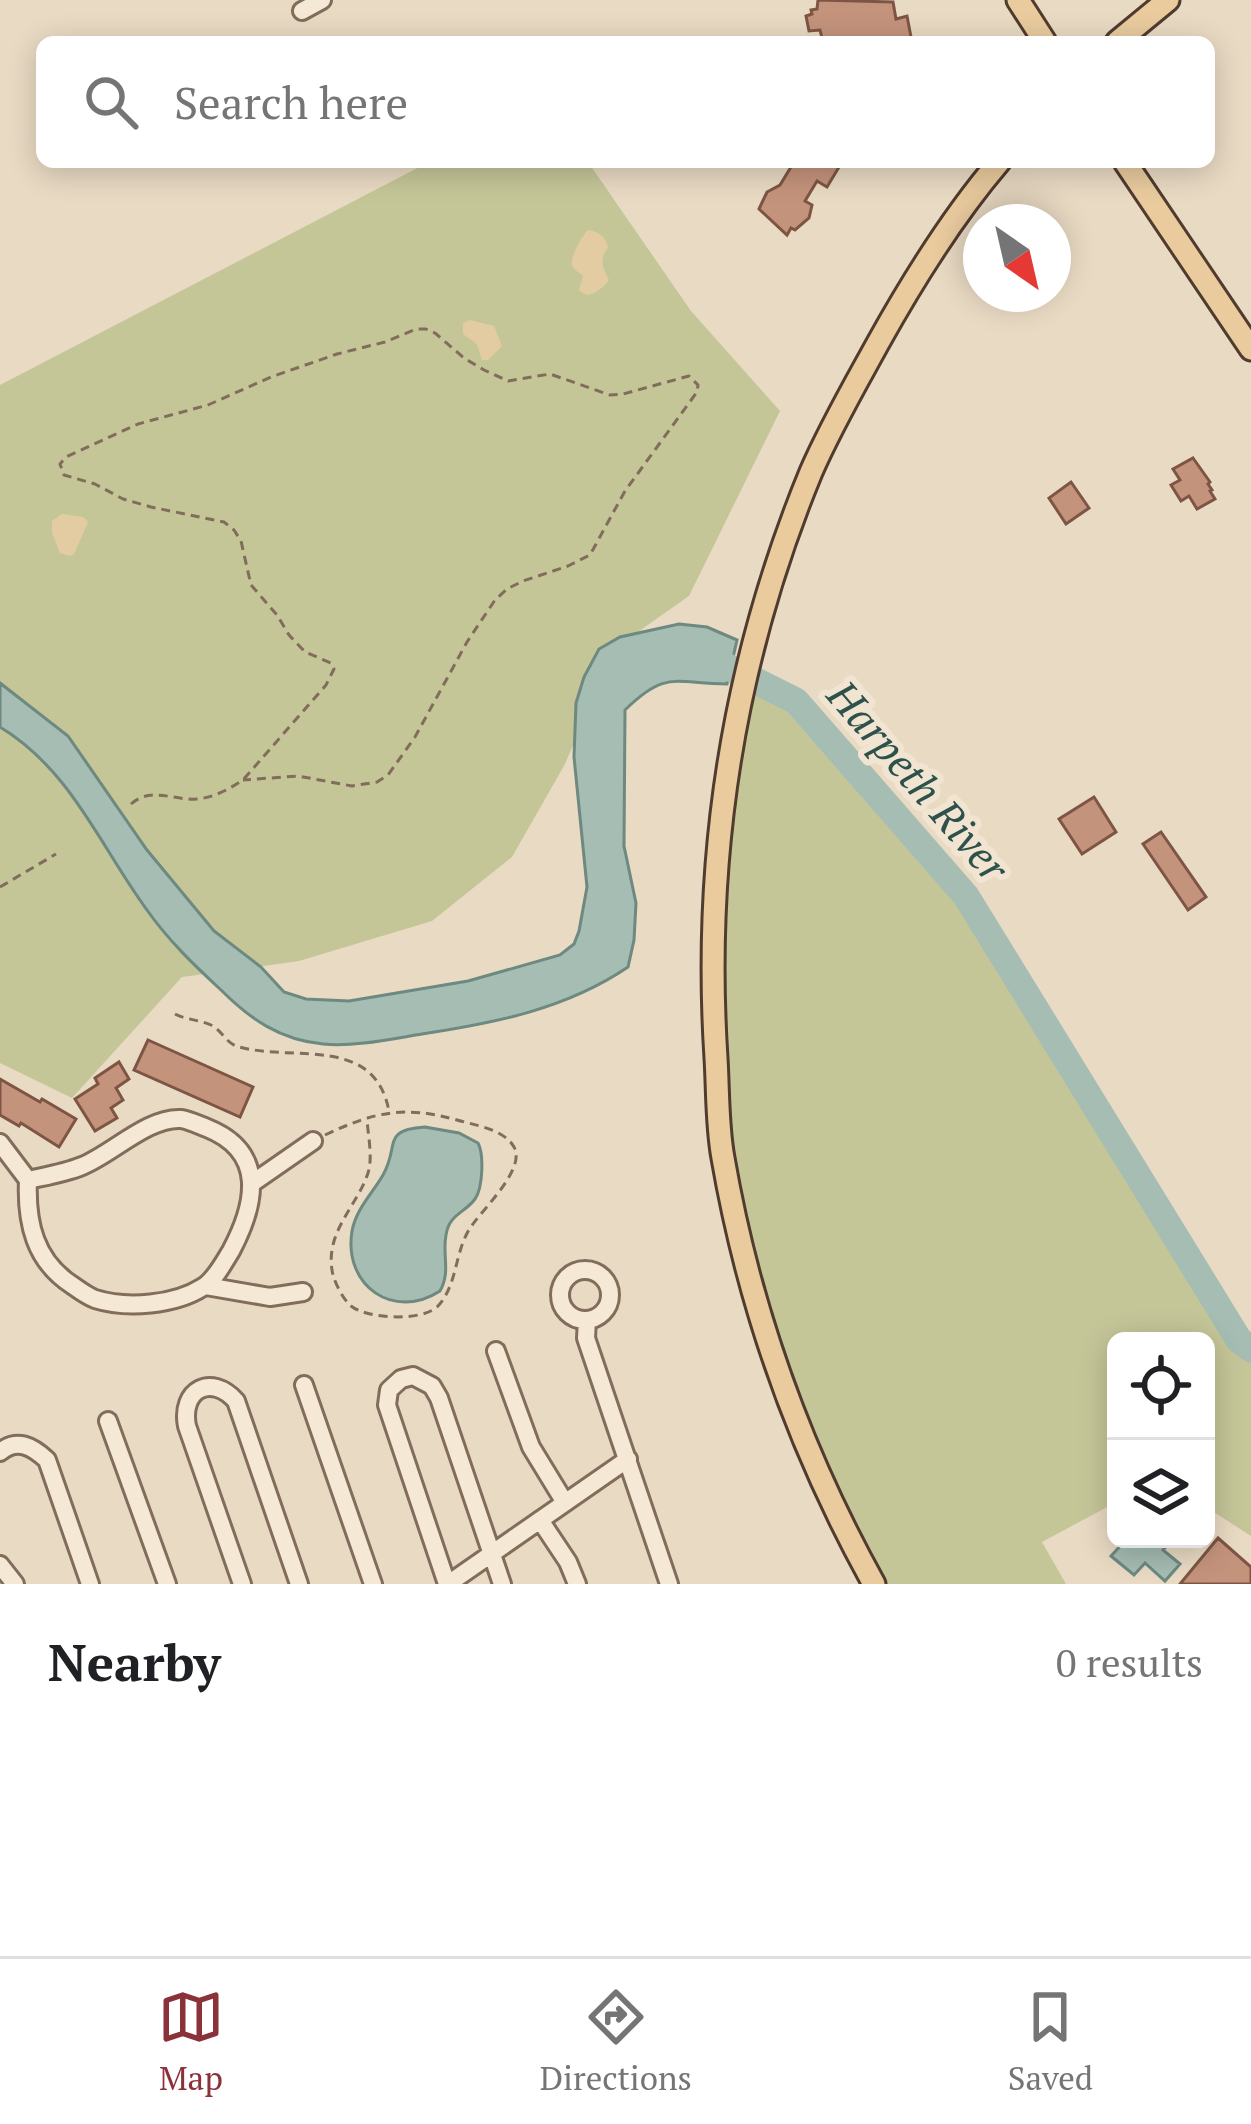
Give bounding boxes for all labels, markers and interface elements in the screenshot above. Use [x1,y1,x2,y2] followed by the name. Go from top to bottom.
[36,36,1215,168] search box
[78,69,144,135] icon: search
[174,72,408,132] text: Search here
[963,204,1071,312] north arrow
[815,667,1023,894] water label: Harpeth River
[1107,1332,1215,1548] map controls
[1107,1332,1215,1440] button: locate
[1107,1440,1215,1548] button: layers
[48,1628,221,1696] text: Nearby
[1056,1636,1203,1688] text: 0 results
[158,1984,224,2099] tab: Map
[540,1984,692,2099] tab: Directions
[1008,1984,1093,2099] tab: Saved

